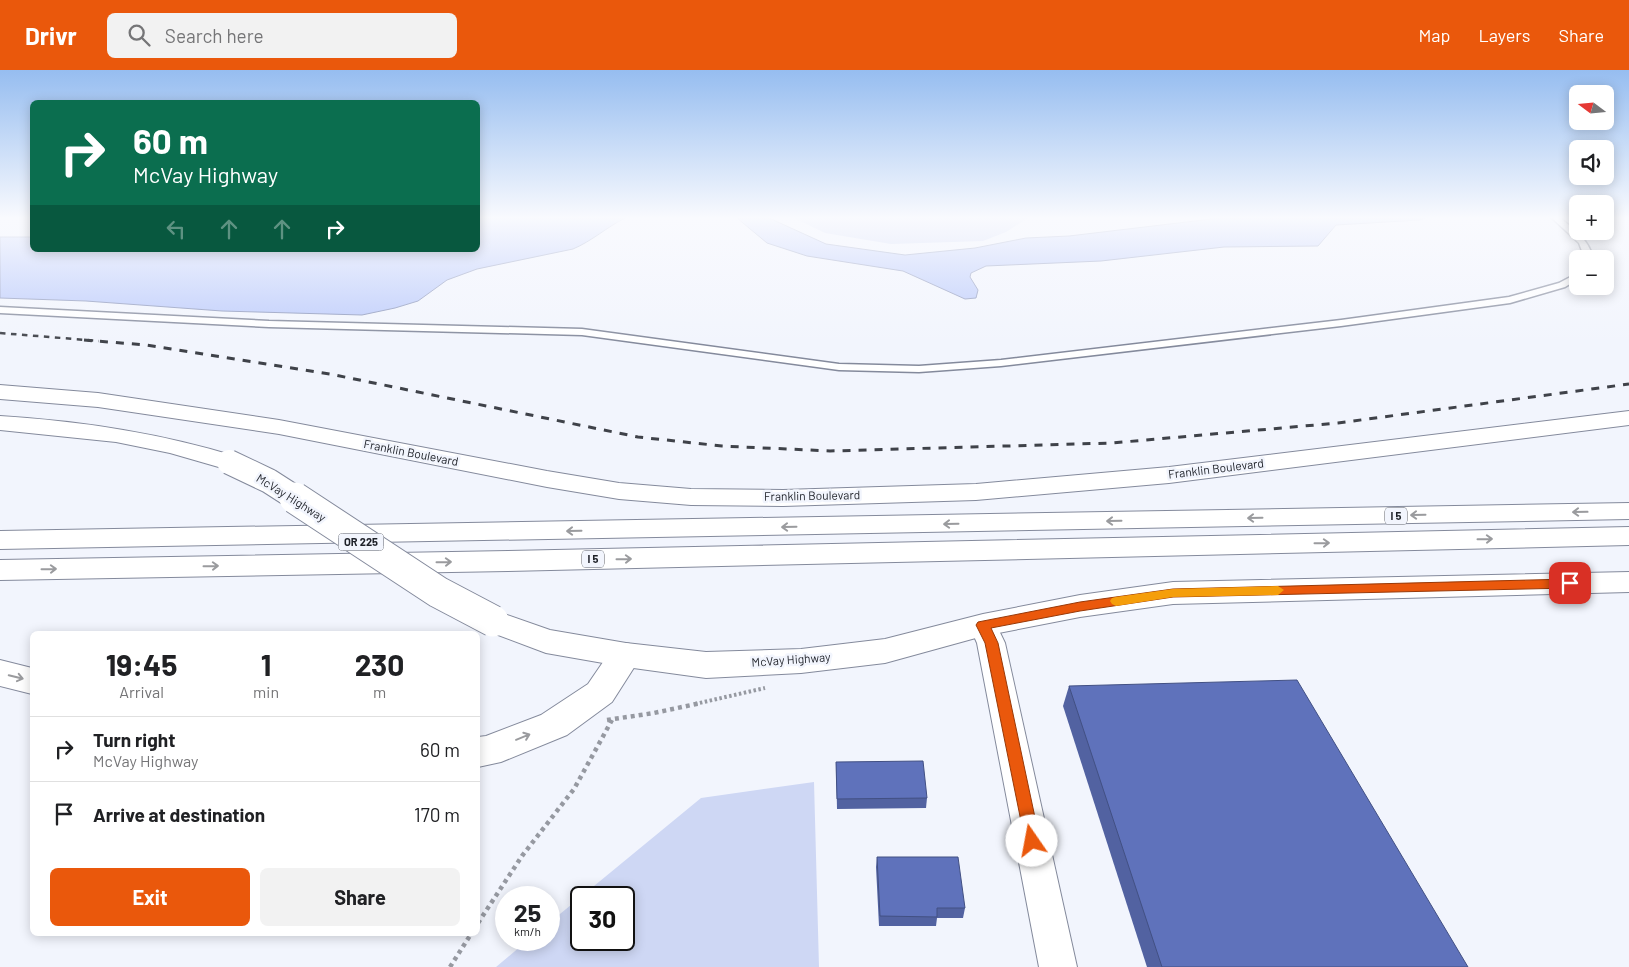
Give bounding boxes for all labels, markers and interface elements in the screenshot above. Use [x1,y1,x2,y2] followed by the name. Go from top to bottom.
[107,13,457,58] search box
[25,21,77,50] text: Drivr
[125,21,153,49] icon: search
[165,24,264,47] text: Search here
[1418,24,1450,46] text: Map
[1478,24,1531,46] text: Layers
[1559,24,1604,46] text: Share
[1569,85,1614,130] north arrow
[1569,85,1614,295] map controls
[133,119,208,161] text: 60 m
[50,120,115,185] icon: right
[1569,140,1614,185] button: sound
[133,161,278,187] text: McVay Highway
[1569,195,1614,240] button: +
[162,215,190,243] icon: left
[215,215,243,243] icon: ahead
[268,215,296,243] icon: ahead
[321,215,349,243] icon: right
[1569,250,1614,295] button: −
[363,436,460,468] street label: Franklin Boulevard
[1167,455,1265,481] street label: Franklin Boulevard
[254,470,329,524] street label: McVay Highway
[764,487,860,503] street label: Franklin Boulevard
[1573,507,1589,517] one-way arrow
[1385,508,1407,524] road number: I 5
[1410,510,1426,520] one-way arrow
[1248,514,1264,523] one-way arrow
[1106,516,1122,526] one-way arrow
[944,519,960,529] one-way arrow
[781,522,798,532] one-way arrow
[566,526,582,536] one-way arrow
[338,534,384,551] road number: OR 225
[1476,534,1492,544] one-way arrow
[1314,538,1330,548] one-way arrow
[582,550,604,568] road number: I 5
[615,554,631,564] one-way arrow
[435,558,451,567] one-way arrow
[203,562,219,571] one-way arrow
[1549,562,1591,604] pin
[40,564,56,574] one-way arrow
[1556,569,1584,597] icon: arrive
[106,646,177,682] text: 19:45
[261,646,271,682] text: 1
[355,646,404,682] text: 230
[751,649,831,669] street label: McVay Highway
[8,673,24,682] one-way arrow
[119,682,164,701] text: Arrival
[253,682,279,701] text: min
[373,682,386,701] text: m
[93,728,175,751] text: Turn right
[515,732,531,741] one-way arrow
[50,735,78,763] icon: right
[420,738,460,761] text: 60 m
[93,751,198,770] text: McVay Highway
[50,800,78,828] icon: arrive
[93,803,265,826] text: Arrive at destination
[414,803,460,826] text: 170 m
[1005,814,1057,866] position arrow
[50,868,250,926] button: Exit
[260,868,460,926] button: Share
[570,886,635,951] speed limit sign: 30
[514,897,541,927] text: 25
[514,924,541,938] text: km/h

